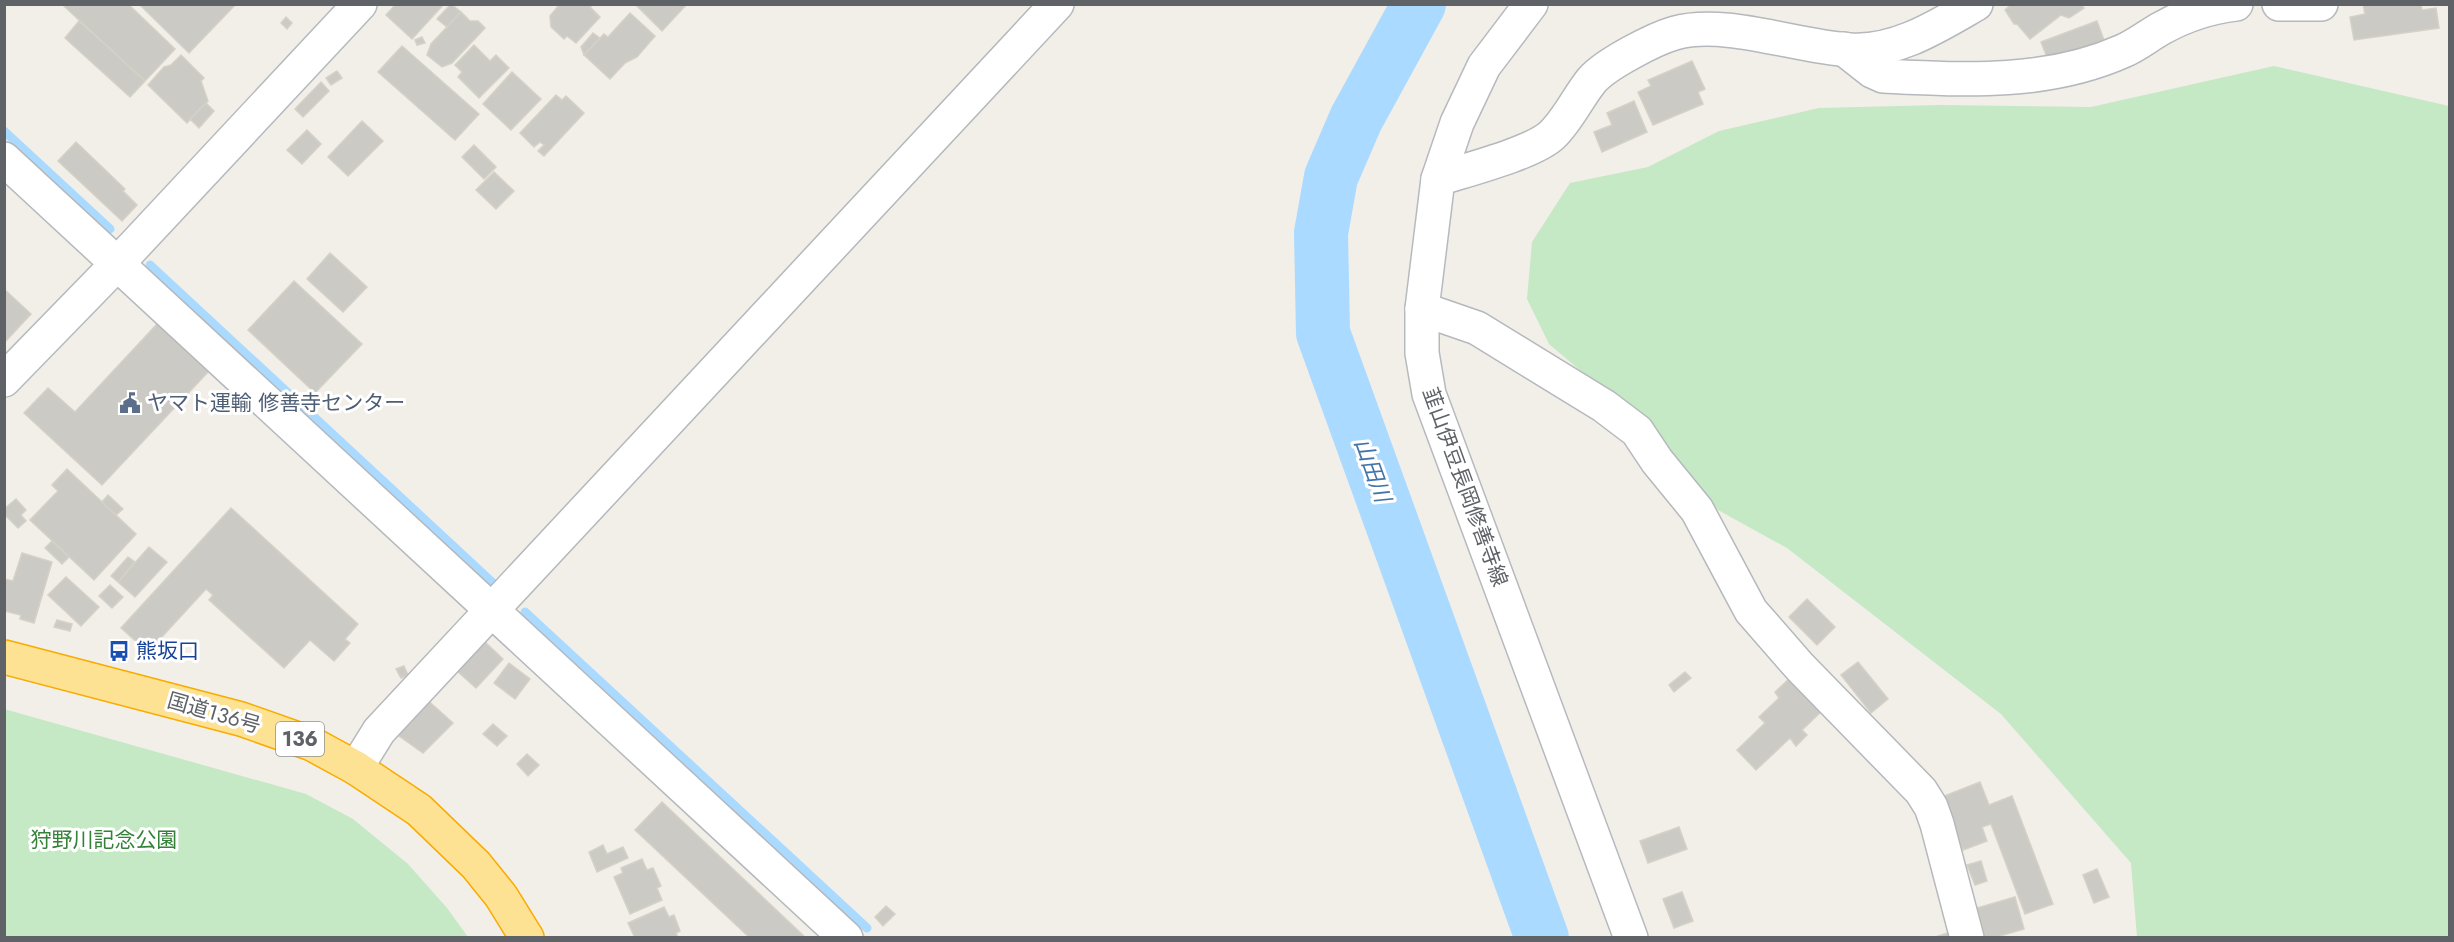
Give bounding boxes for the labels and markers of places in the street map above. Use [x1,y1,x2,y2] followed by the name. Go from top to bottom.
[147,388,405,418] place label: ヤマト運輸 修善寺センター
[118,391,142,415] public building icon: ヤマト運輸 修善寺センター
[136,636,199,666] place label: 熊坂口
[107,639,131,663] bus stop icon: 熊坂口

